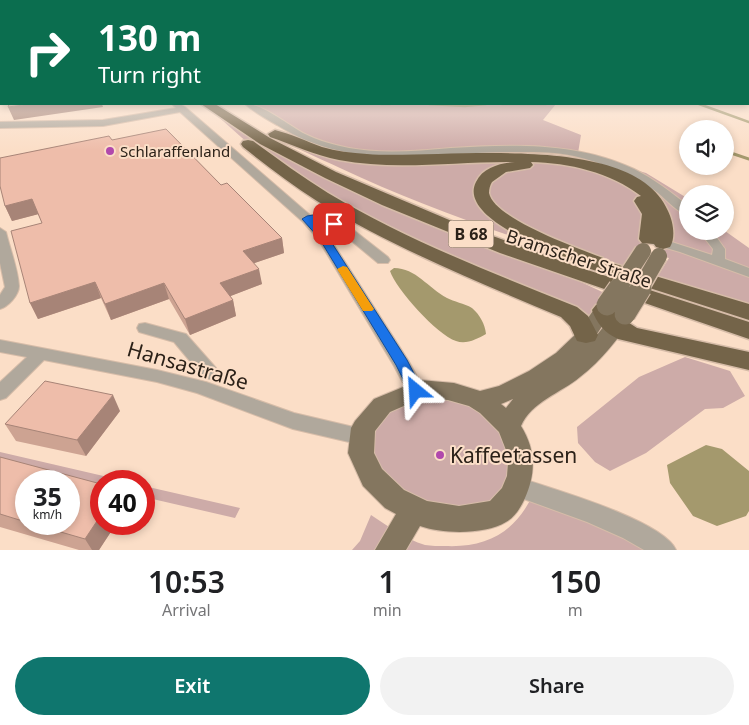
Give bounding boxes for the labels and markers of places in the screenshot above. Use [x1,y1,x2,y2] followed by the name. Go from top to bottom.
[120,141,230,161] place label: Schlaraffenland
[104,145,116,157] marker: Schlaraffenland
[313,203,355,245] pin
[450,441,577,469] place label: Kaffeetassen
[434,449,446,461] marker: Kaffeetassen

